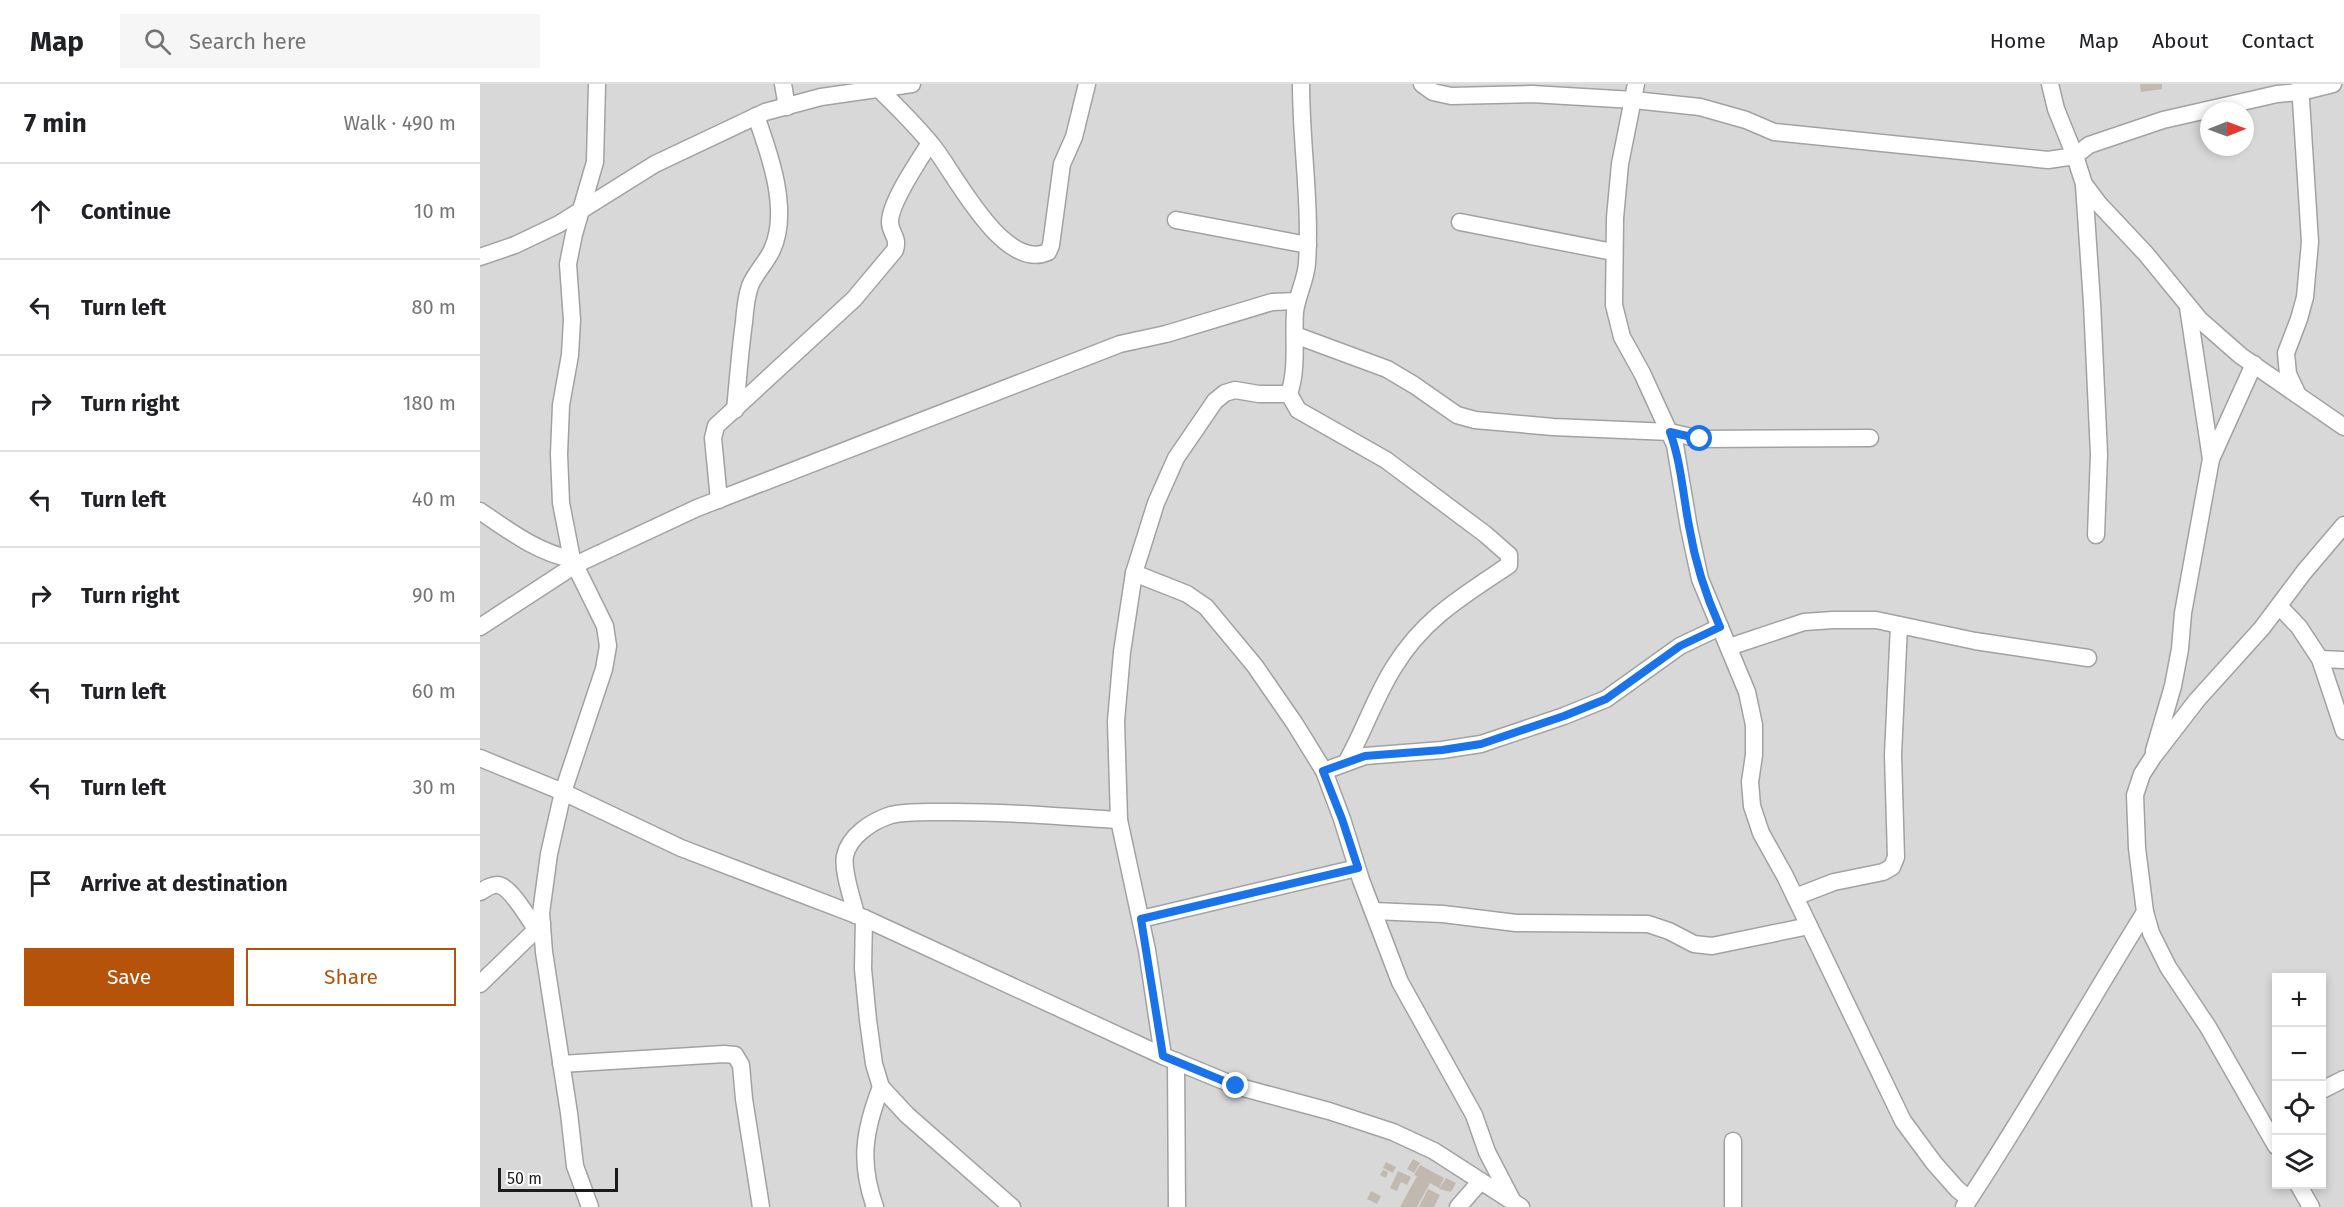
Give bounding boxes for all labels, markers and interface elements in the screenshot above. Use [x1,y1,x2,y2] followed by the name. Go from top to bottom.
[120,14,540,68] search box
[30,25,84,58] text: Map
[141,25,174,58] icon: search
[189,28,307,55] text: Search here
[1990,28,2046,54] text: Home
[2079,28,2119,54] text: Map
[2152,28,2209,54] text: About
[2242,28,2314,54] text: Contact
[2200,102,2254,156] north arrow
[24,108,87,139] text: 7 min
[344,111,456,135] text: Walk · 490 m
[24,195,57,228] icon: ahead
[81,198,171,225] text: Continue
[414,199,456,223] text: 10 m
[24,291,57,324] icon: left
[81,294,166,321] text: Turn left
[411,295,456,319] text: 80 m
[24,387,57,420] icon: right
[81,390,180,417] text: Turn right
[403,391,456,415] text: 180 m
[1686,425,1712,451] route start
[24,483,57,516] icon: left
[81,486,166,513] text: Turn left
[412,487,456,511] text: 40 m
[24,579,57,612] icon: right
[81,582,180,609] text: Turn right
[412,583,456,607] text: 90 m
[24,675,57,708] icon: left
[81,678,166,705] text: Turn left
[412,679,456,703] text: 60 m
[24,771,57,804] icon: left
[81,774,166,801] text: Turn left
[412,775,456,799] text: 30 m
[24,867,57,900] icon: arrive
[81,870,288,897] text: Arrive at destination
[24,948,234,1006] button: Save
[246,948,456,1006] button: Share
[2272,973,2326,1189] map controls
[2272,973,2326,1027] button: +
[2272,1027,2326,1081] button: −
[1222,1072,1248,1098] route end
[2272,1081,2326,1135] button: locate
[2272,1135,2326,1189] button: layers
[498,1165,618,1192] scale bar
[507,1169,542,1188] text: 50 m

